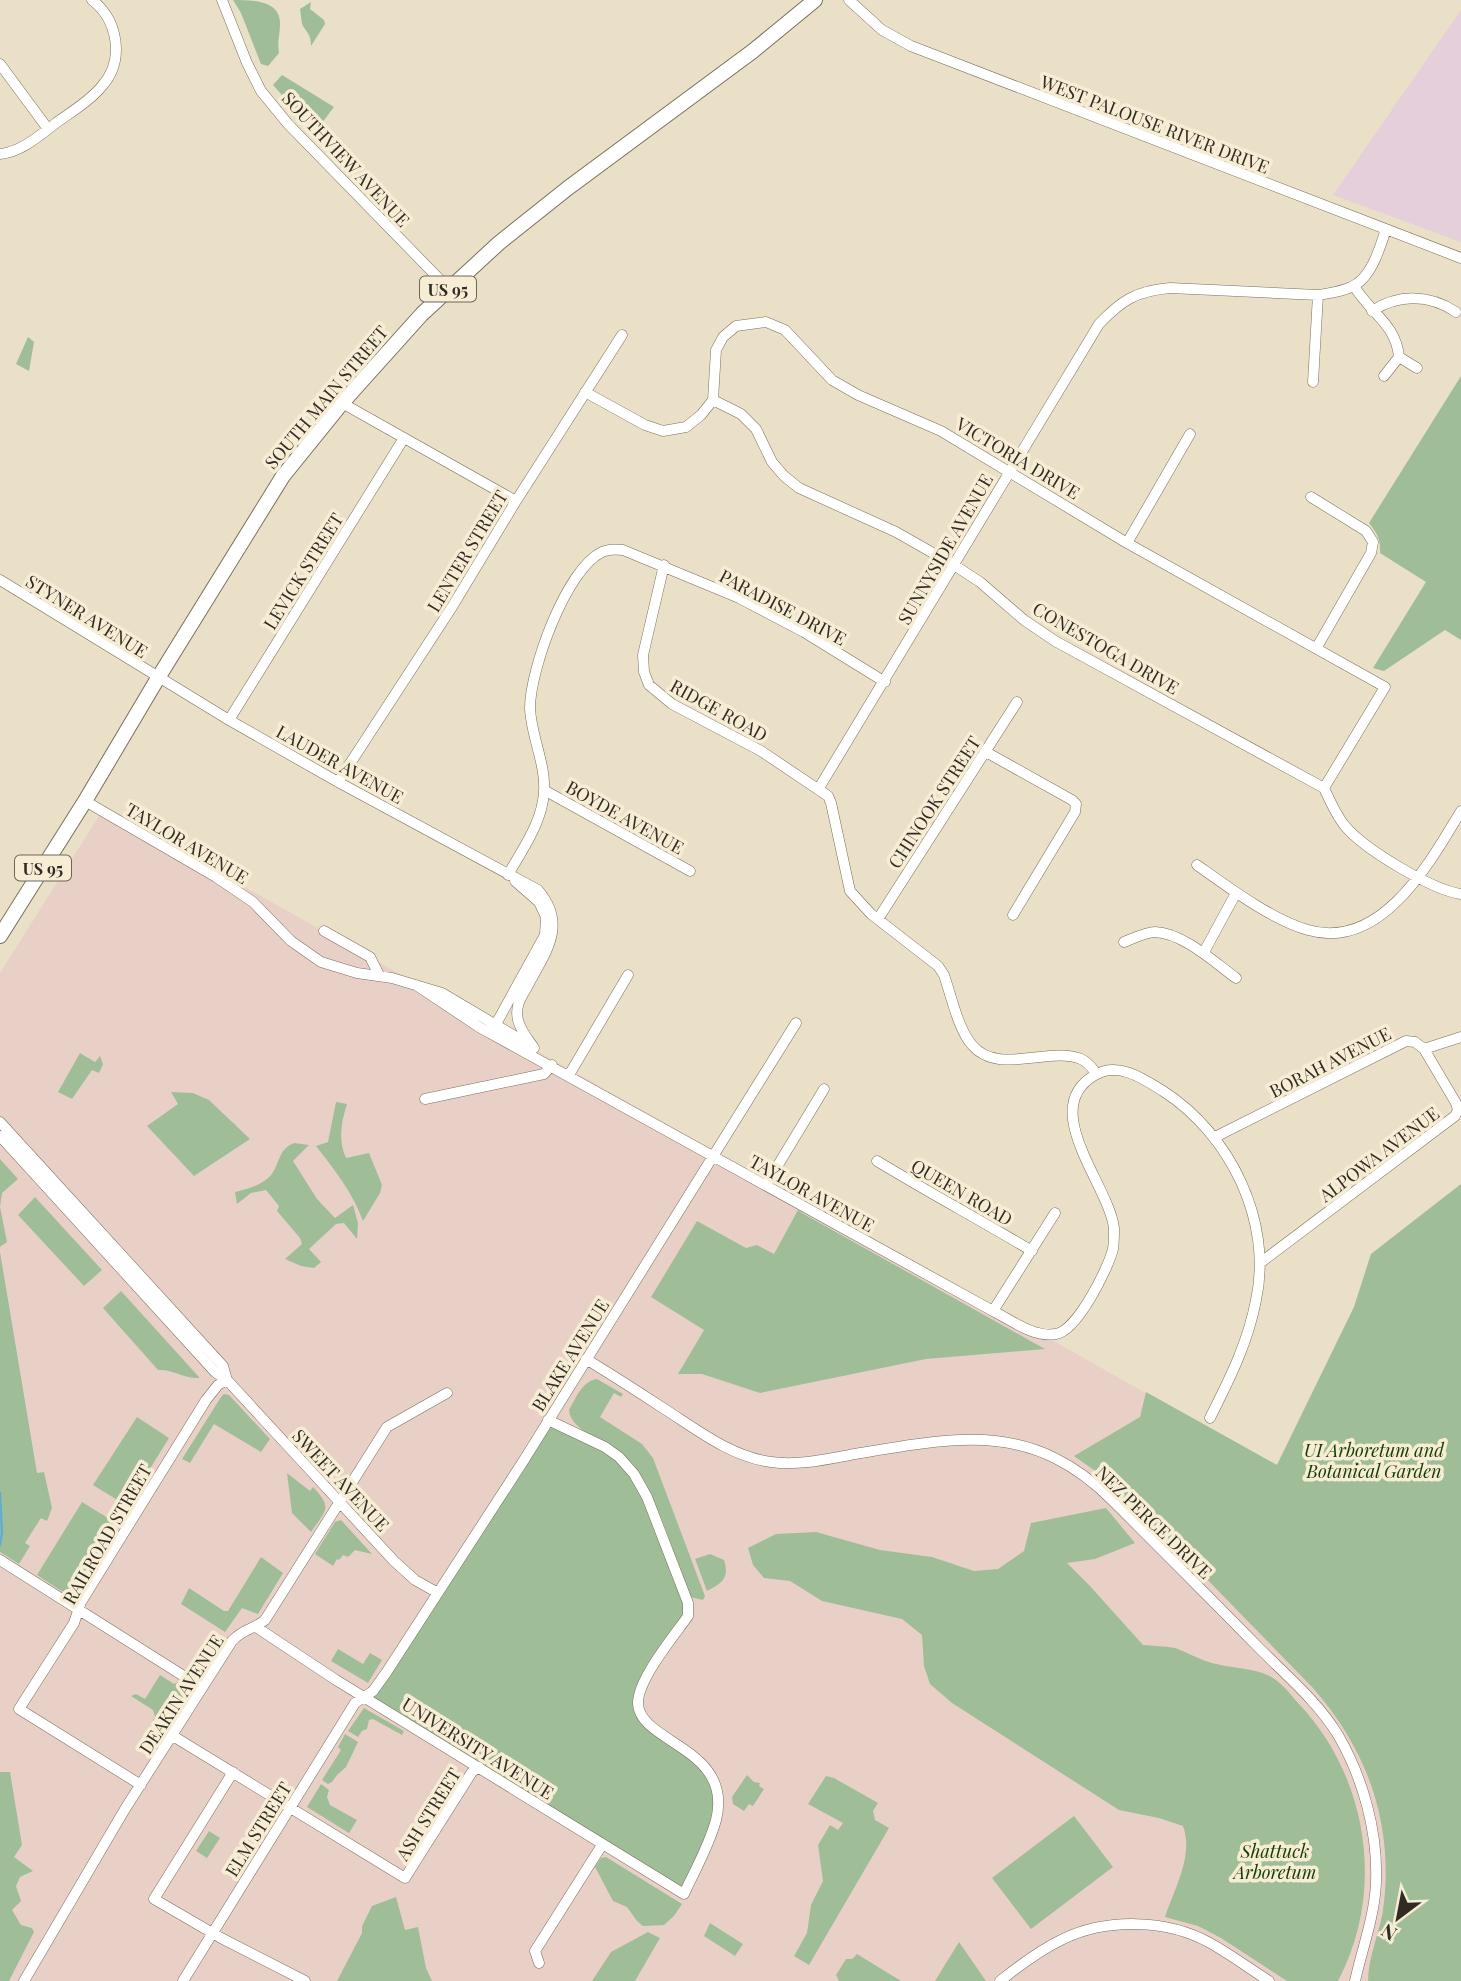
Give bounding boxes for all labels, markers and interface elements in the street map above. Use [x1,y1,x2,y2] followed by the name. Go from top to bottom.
[1036,69,1273,179] street label: WEST PALOUSE RIVER DRIVE
[277,86,415,232] street label: SOUTHVIEW AVENUE
[420,276,476,302] road number: US 95
[259,320,393,474] street label: SOUTH MAIN STREET
[951,411,1084,505] street label: VICTORIA DRIVE
[892,469,998,629] street label: SUNNYSIDE AVENUE
[421,486,513,616] street label: LENTER STREET
[258,508,348,634] street label: LEVICK STREET
[715,563,851,651] street label: PARADISE DRIVE
[22,569,152,663] street label: STYNER AVENUE
[1029,596,1183,700] street label: CONESTOGA DRIVE
[666,673,772,747] street label: RIDGE ROAD
[272,719,408,809] street label: LAUDER AVENUE
[882,731,986,873] street label: CHINOOK STREET
[562,775,688,859] street label: BOYDE AVENUE
[121,797,253,889] street label: TAYLOR AVENUE
[15,856,71,880] road number: US 95
[1265,1021,1395,1103] street label: BORAH AVENUE
[1313,1101,1444,1208] street label: ALPOWA AVENUE
[745,1149,879,1237] street label: TAYLOR AVENUE
[907,1153,1017,1231] street label: QUEEN ROAD
[526,1294,614,1416] street label: BLAKE AVENUE
[287,1424,395,1536] street label: SWEET AVENUE
[1304,1438,1445,1483] park label: UI Arboretum and Botanical Garden
[57,1460,157,1608] street label: RAILROAD STREET
[1091,1460,1217,1584] street label: NEZ PERCE DRIVE
[133,1630,229,1758] street label: DEAKIN AVENUE
[398,1692,558,1804] street label: UNIVERSITY AVENUE
[390,1763,466,1866] street label: ASH STREET
[219,1777,297,1881] street label: ELM STREET
[1232,1839,1316,1884] park label: Shattuck Arboretum
[1363,1883,1433,1953] north arrow
[1376,1918,1401,1948] text: N

